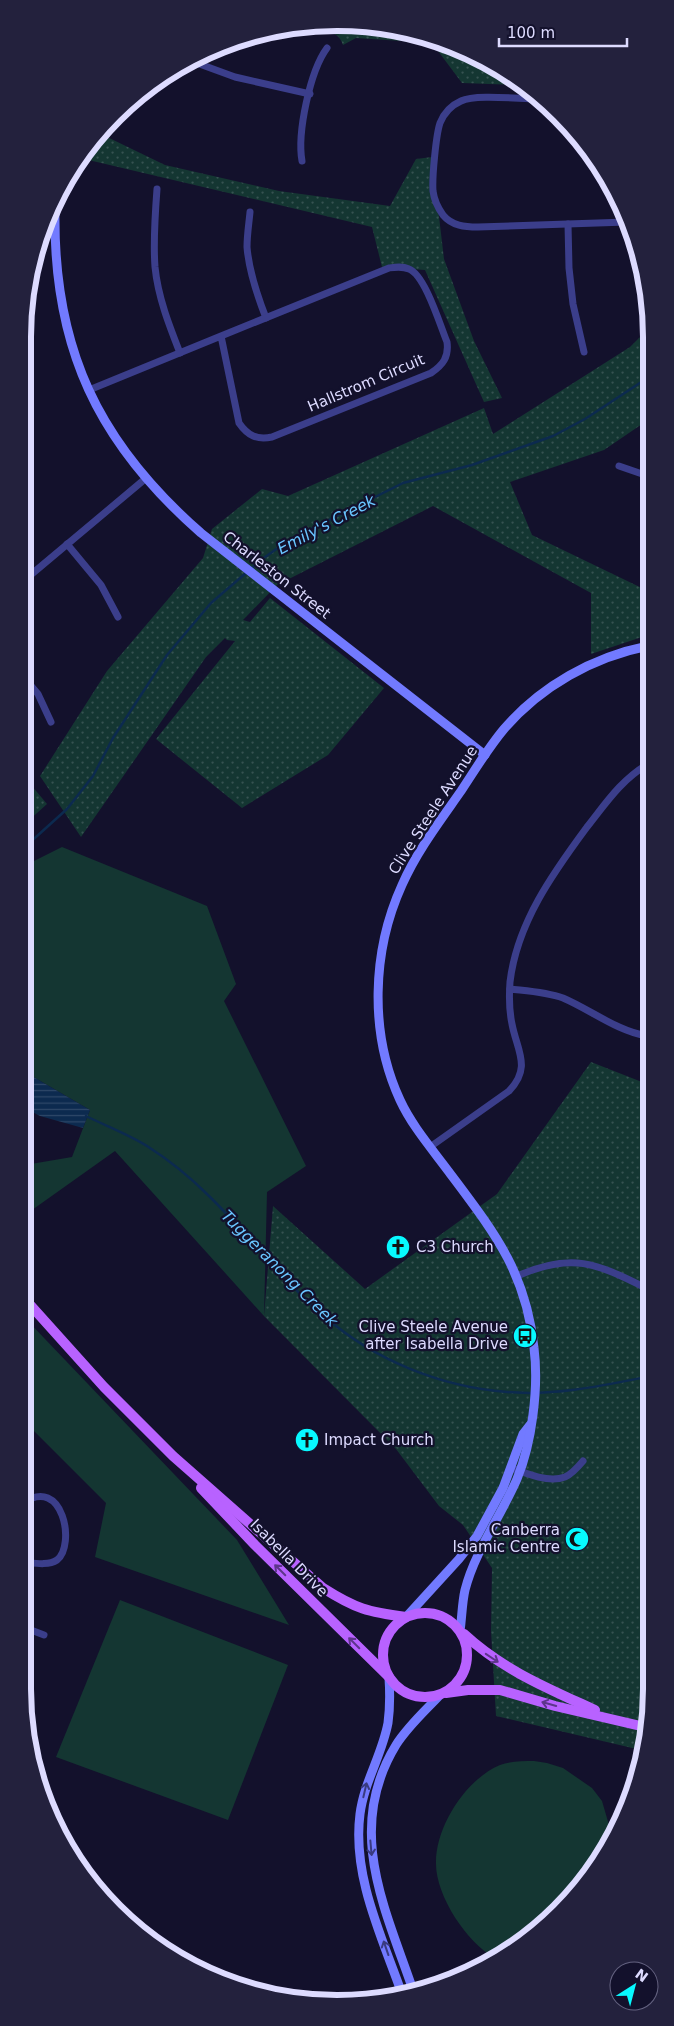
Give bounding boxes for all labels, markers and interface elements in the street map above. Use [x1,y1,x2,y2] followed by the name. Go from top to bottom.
[499,15,626,47] scale bar
[507,24,555,42] text: 100 m
[305,350,427,416] street label: Hallstrom Circuit
[274,490,379,558] water label: Emily's Creek
[220,527,334,623] street label: Charleston Street
[385,742,481,878] street label: Clive Steele Avenue
[217,1206,342,1331] water label: Tuggeranong Creek
[385,1234,411,1260] church icon: C3 Church
[416,1238,494,1256] place label: C3 Church
[359,1318,508,1353] place label: Clive Steele Avenue after Isabella Drive
[512,1323,538,1349] bus stop icon: Clive Steele Avenue after Isabella Drive
[294,1427,320,1453] church icon: Impact Church
[324,1431,434,1449] place label: Impact Church
[246,1515,332,1601] street label: Isabella Drive
[452,1521,560,1556] place label: Canberra Islamic Centre
[564,1526,590,1552] mosque icon: Canberra Islamic Centre
[274,1564,286,1576] one-way arrow
[348,1638,360,1650] one-way arrow
[485,1653,499,1663] one-way arrow
[542,1699,558,1709] one-way arrow
[361,1782,370,1798] one-way arrow
[366,1840,376,1856] one-way arrow
[381,1941,390,1956] one-way arrow
[609,1961,659,2011] north arrow
[632,1966,651,1985] text: N

